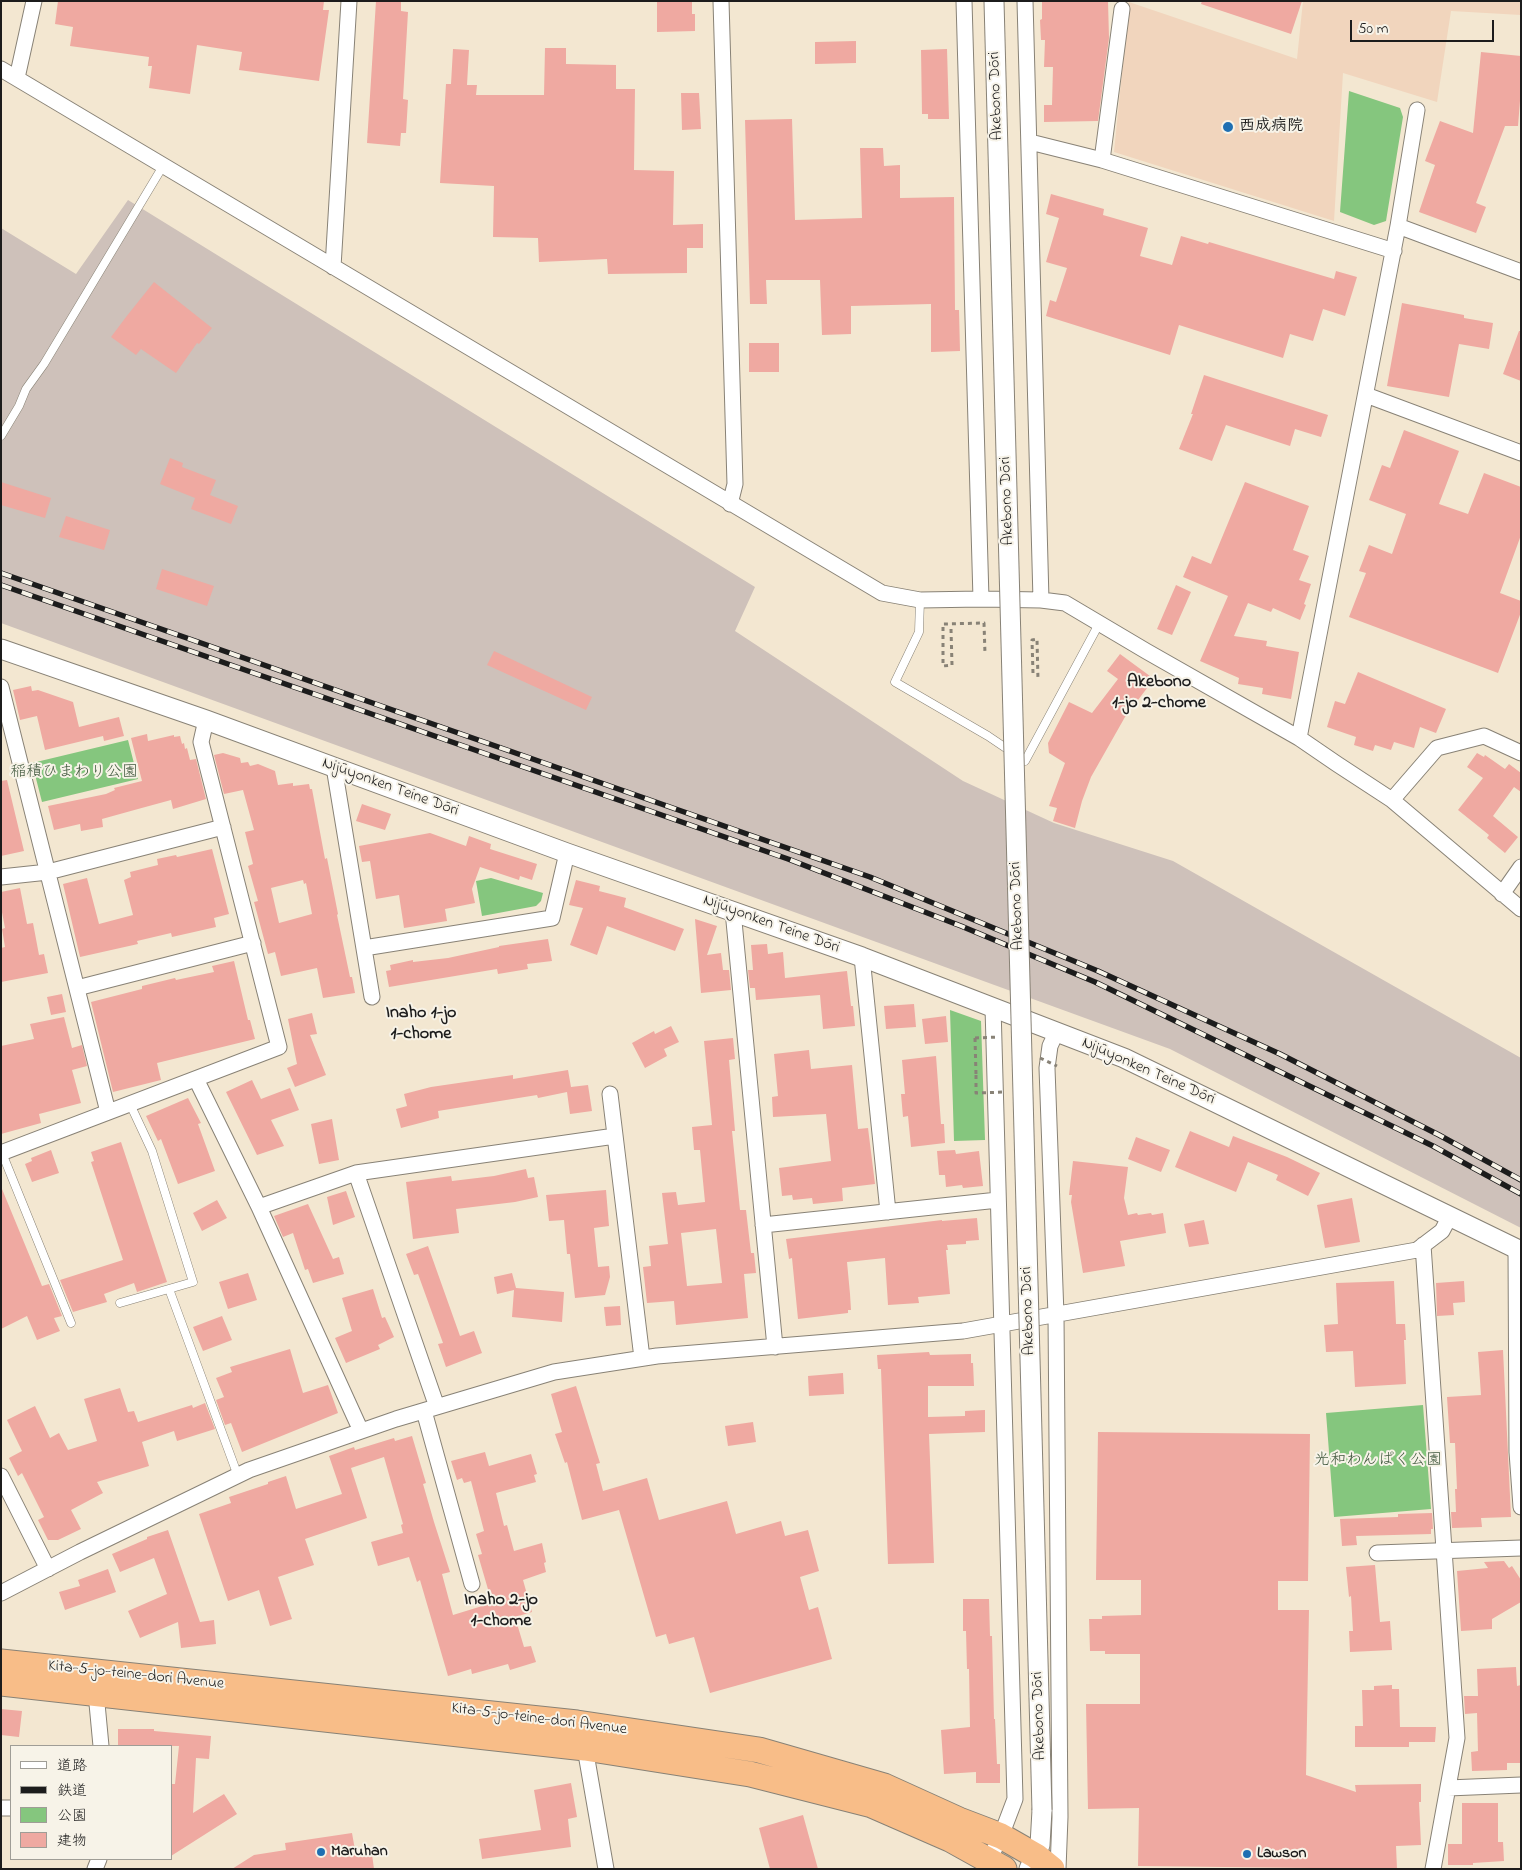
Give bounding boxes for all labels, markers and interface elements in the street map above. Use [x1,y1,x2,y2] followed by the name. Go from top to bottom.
[1352,10,1496,42] scale bar
[1358,18,1388,40] text: 50 m
[986,51,1008,141] street label: Akebono Dōri
[1239,117,1303,137] place label: 西成病院
[1221,120,1235,134] marker: 西成病院
[997,456,1019,546] street label: Akebono Dōri
[1112,672,1206,714] district label: Akebono 1-jo 2-chome
[319,754,461,822] street label: Nijūyonken Teine Dōri
[10,763,138,783] park label: 稲積ひまわり公園
[1007,861,1029,951] street label: Akebono Dōri
[700,891,842,959] street label: Nijūyonken Teine Dōri
[386,1003,456,1046] district label: Inaho 1-jo 1-chome
[1078,1034,1218,1110] street label: Nijūyonken Teine Dōri
[1018,1266,1040,1356] street label: Akebono Dōri
[1314,1451,1442,1471] park label: 光和わんぱく公園
[464,1590,538,1632] district label: Inaho 2-jo 1-chome
[47,1657,225,1695] street label: Kita-5-jo-teine-dori Avenue
[1029,1671,1051,1761] street label: Akebono Dōri
[450,1700,628,1740] street label: Kita-5-jo-teine-dori Avenue
[10,1745,172,1860] legend
[57,1755,87,1777] text: 道路
[57,1780,87,1802] text: 鉄道
[57,1805,87,1827] text: 公園
[57,1830,87,1852] text: 建物
[331,1842,388,1862] place label: Maruhan
[1257,1844,1306,1864] place label: Lawson
[315,1846,327,1858] marker: Maruhan
[1241,1848,1253,1860] marker: Lawson

